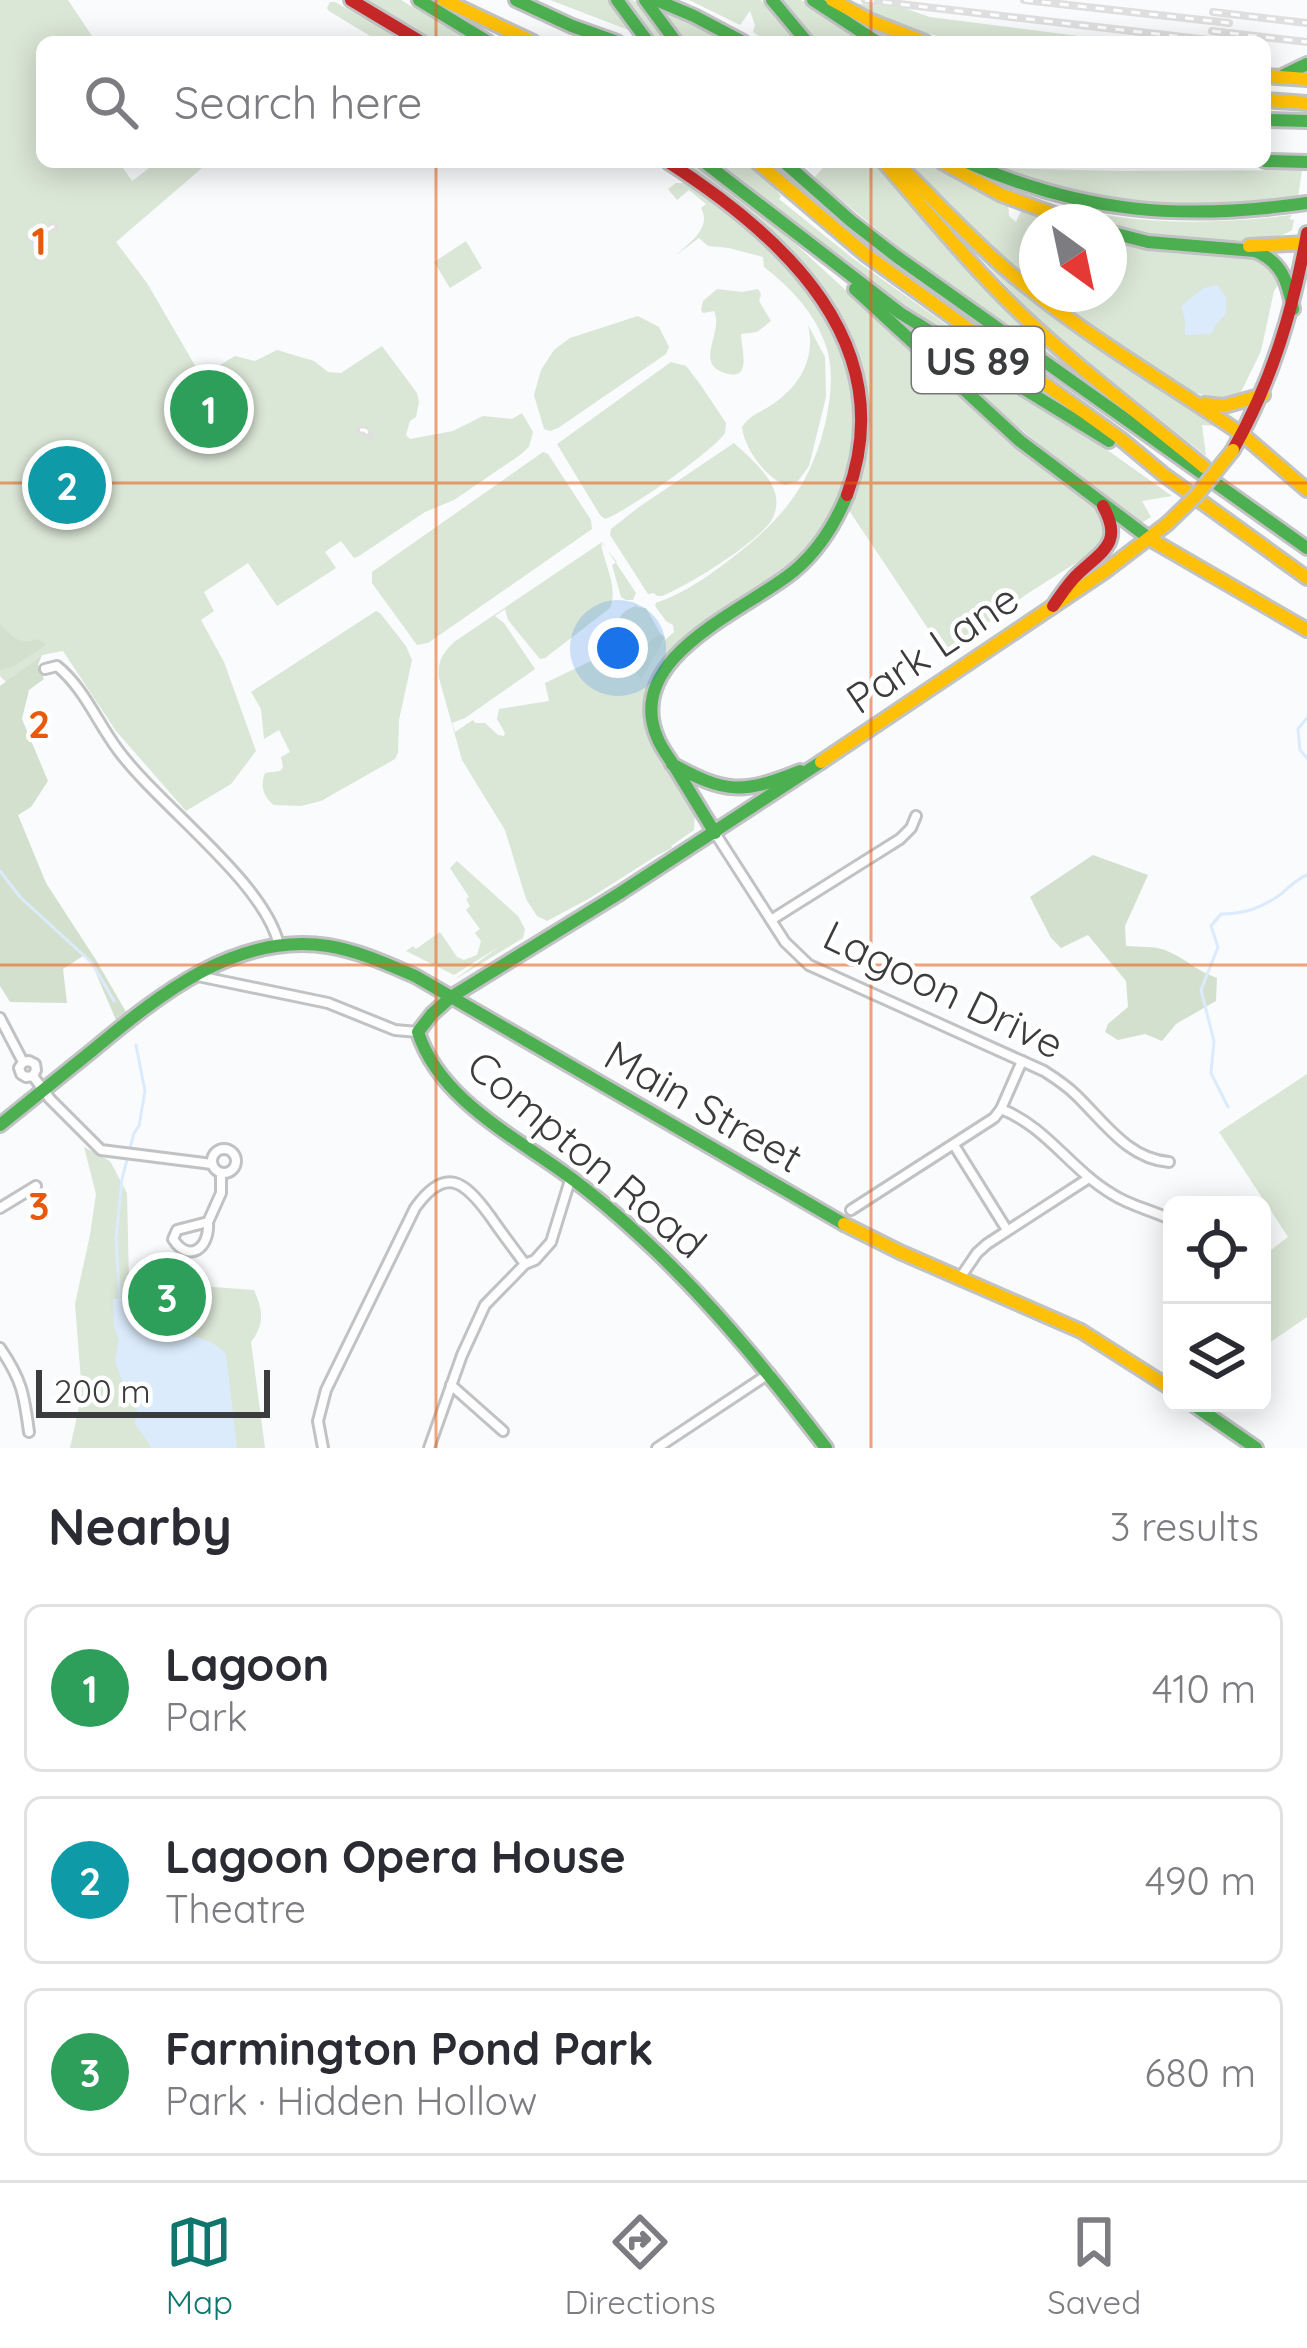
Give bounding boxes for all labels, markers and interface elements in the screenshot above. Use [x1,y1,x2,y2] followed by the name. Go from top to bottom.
[36,36,1271,168] search box
[78,69,144,135] icon: search
[174,74,422,130] text: Search here
[1019,204,1127,312] north arrow
[31,216,47,265] text: 1
[912,327,1044,393] road number: US 89
[170,364,248,454] pin: 1
[28,440,106,530] pin: 2
[836,571,1028,725] street label: Park Lane
[588,618,648,678] your location
[28,699,50,748] text: 2
[815,908,1073,1070] street label: Lagoon Drive
[596,1028,812,1184] street label: Main Street
[457,1039,717,1269] street label: Compton Road
[29,1181,49,1230] text: 3
[1163,1196,1271,1412] map controls
[1163,1196,1271,1304] button: locate
[128,1252,206,1342] pin: 3
[1163,1304,1271,1412] button: layers
[36,1364,270,1417] scale bar
[54,1370,151,1411] text: 200 m
[48,1494,232,1558] text: Nearby
[1110,1502,1259,1551] text: 3 results
[165,1636,329,1692] text: Lagoon
[82,1664,98,1713] text: 1
[1152,1664,1256,1713] text: 410 m
[165,1692,248,1741] text: Park
[165,1828,626,1884] text: Lagoon Opera House
[79,1856,101,1905] text: 2
[1145,1856,1256,1905] text: 490 m
[165,1884,306,1933] text: Theatre
[165,2020,653,2076] text: Farmington Pond Park
[80,2048,100,2097] text: 3
[1145,2048,1256,2097] text: 680 m
[165,2076,537,2125] text: Park · Hidden Hollow
[166,2209,233,2322] tab: Map
[564,2209,716,2322] tab: Directions
[1047,2209,1141,2322] tab: Saved

